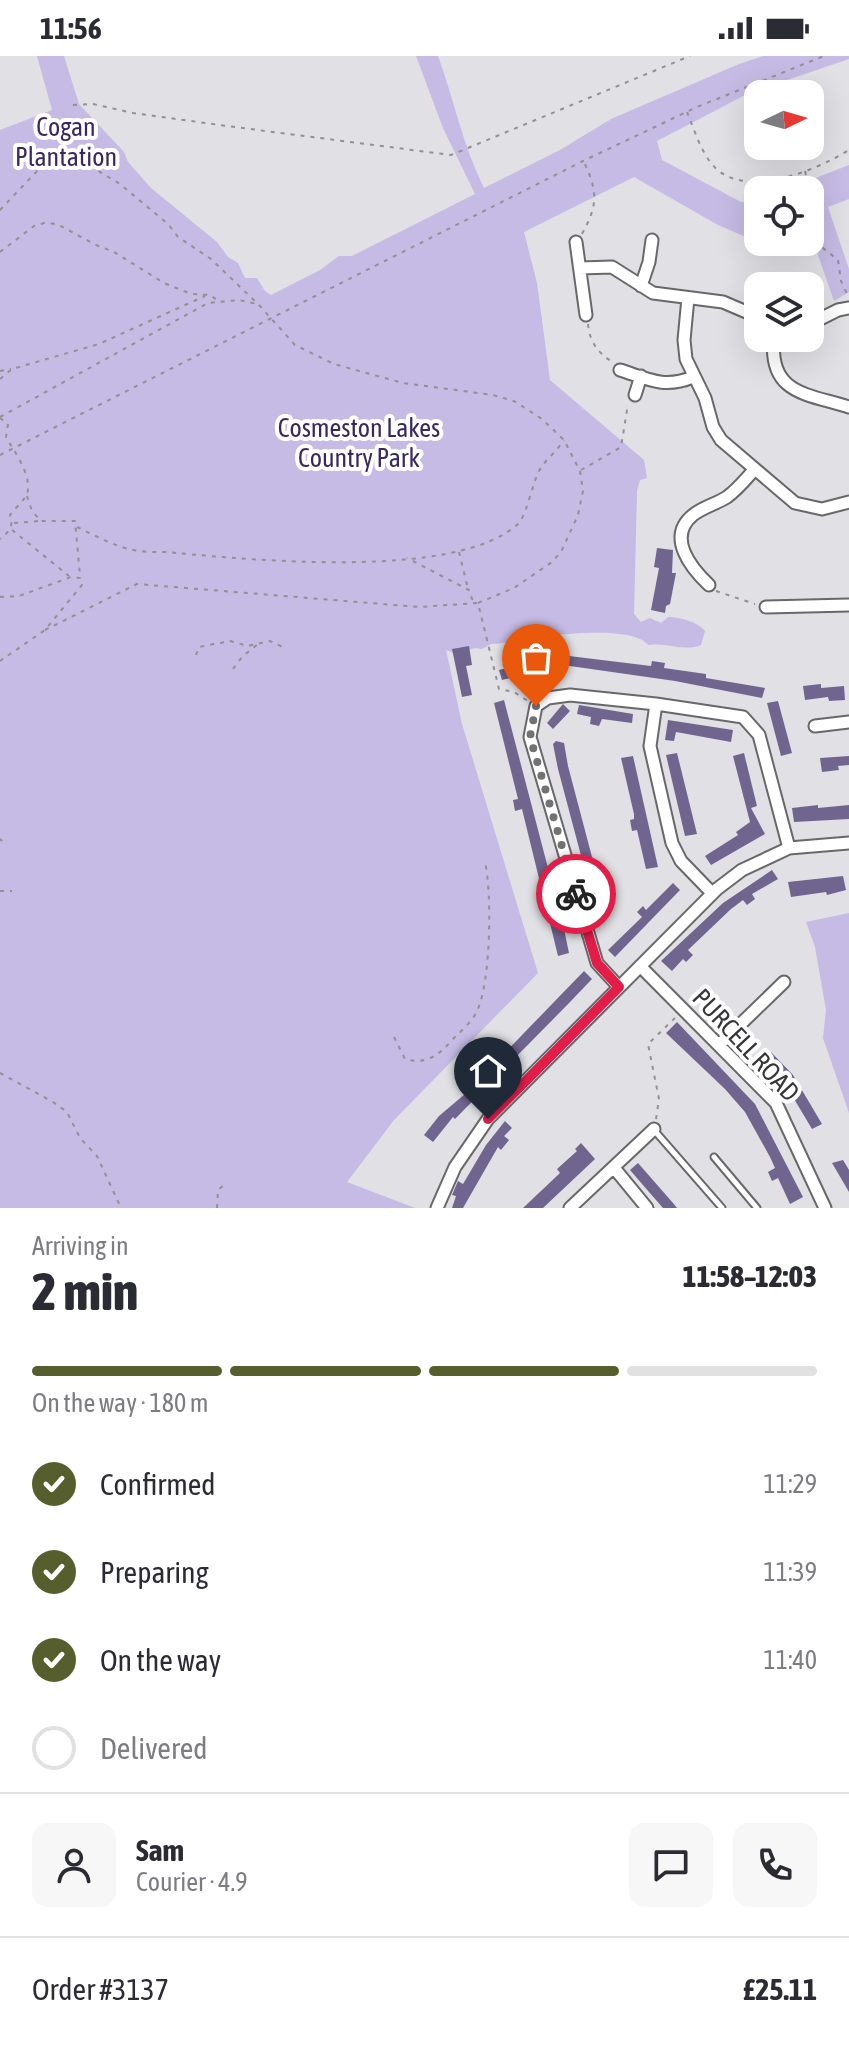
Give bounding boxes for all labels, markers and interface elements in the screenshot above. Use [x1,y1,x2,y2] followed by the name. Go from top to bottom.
[40,11,102,45] text: 11:56
[744,80,824,160] north arrow
[744,80,824,352] map controls
[15,112,117,172] park label: Cogan Plantation
[744,176,824,256] button: locate
[744,272,824,352] button: layers
[278,413,440,473] park label: Cosmeston Lakes Country Park
[502,624,570,706] pin
[514,636,558,680] icon: bag
[536,854,616,934] courier
[554,872,598,916] icon: bike
[686,983,806,1107] street label: PURCELL ROAD
[454,1037,522,1119] pin
[466,1049,510,1093] icon: home
[32,1231,129,1261] text: Arriving in
[682,1259,817,1293] text: 11:58–12:03
[32,1261,138,1321] text: 2 min
[32,1388,209,1418] text: On the way · 180 m
[32,1462,76,1506] icon: check
[100,1467,215,1501] text: Confirmed
[763,1469,817,1499] text: 11:29
[32,1550,76,1594] icon: check
[100,1555,209,1589] text: Preparing
[763,1557,817,1587] text: 11:39
[32,1638,76,1682] icon: check
[100,1643,221,1677] text: On the way
[763,1645,817,1675] text: 11:40
[100,1731,208,1765] text: Delivered
[32,1823,116,1907] button: person
[629,1823,713,1907] button: chat
[733,1823,817,1907] button: phone
[136,1833,184,1867] text: Sam
[136,1867,247,1897] text: Courier · 4.9
[32,1972,169,2006] text: Order #3137
[743,1972,817,2006] text: £25.11

